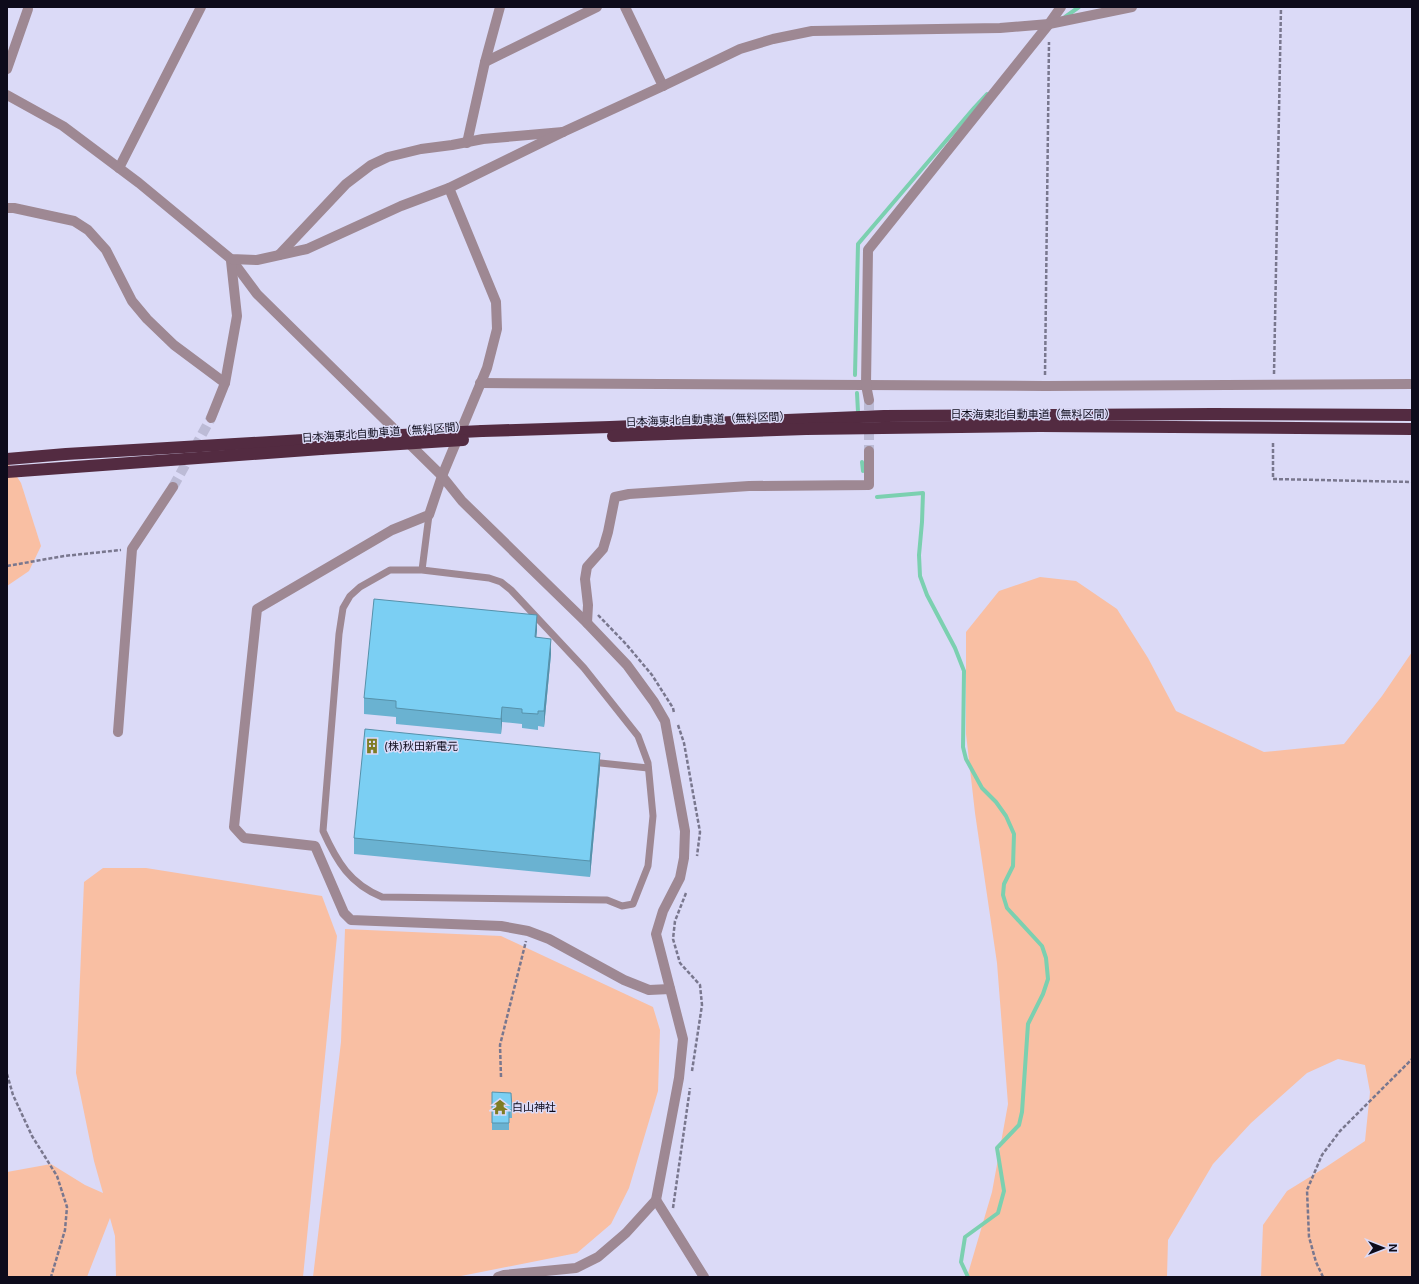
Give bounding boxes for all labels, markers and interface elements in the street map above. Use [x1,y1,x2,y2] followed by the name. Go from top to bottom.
[951,407,1116,421] street label: 日本海東北自動車道（無料区間）
[625,409,791,429] street label: 日本海東北自動車道（無料区間）
[301,419,467,445] street label: 日本海東北自動車道（無料区間）
[363,737,381,755] building icon: (株)秋田新電元
[384,739,458,753] place label: (株)秋田新電元
[491,1098,509,1116] temple icon: 白山神社
[512,1100,556,1114] place label: 白山神社
[1363,1228,1403,1268] north arrow
[1386,1244,1400,1252] text: N

